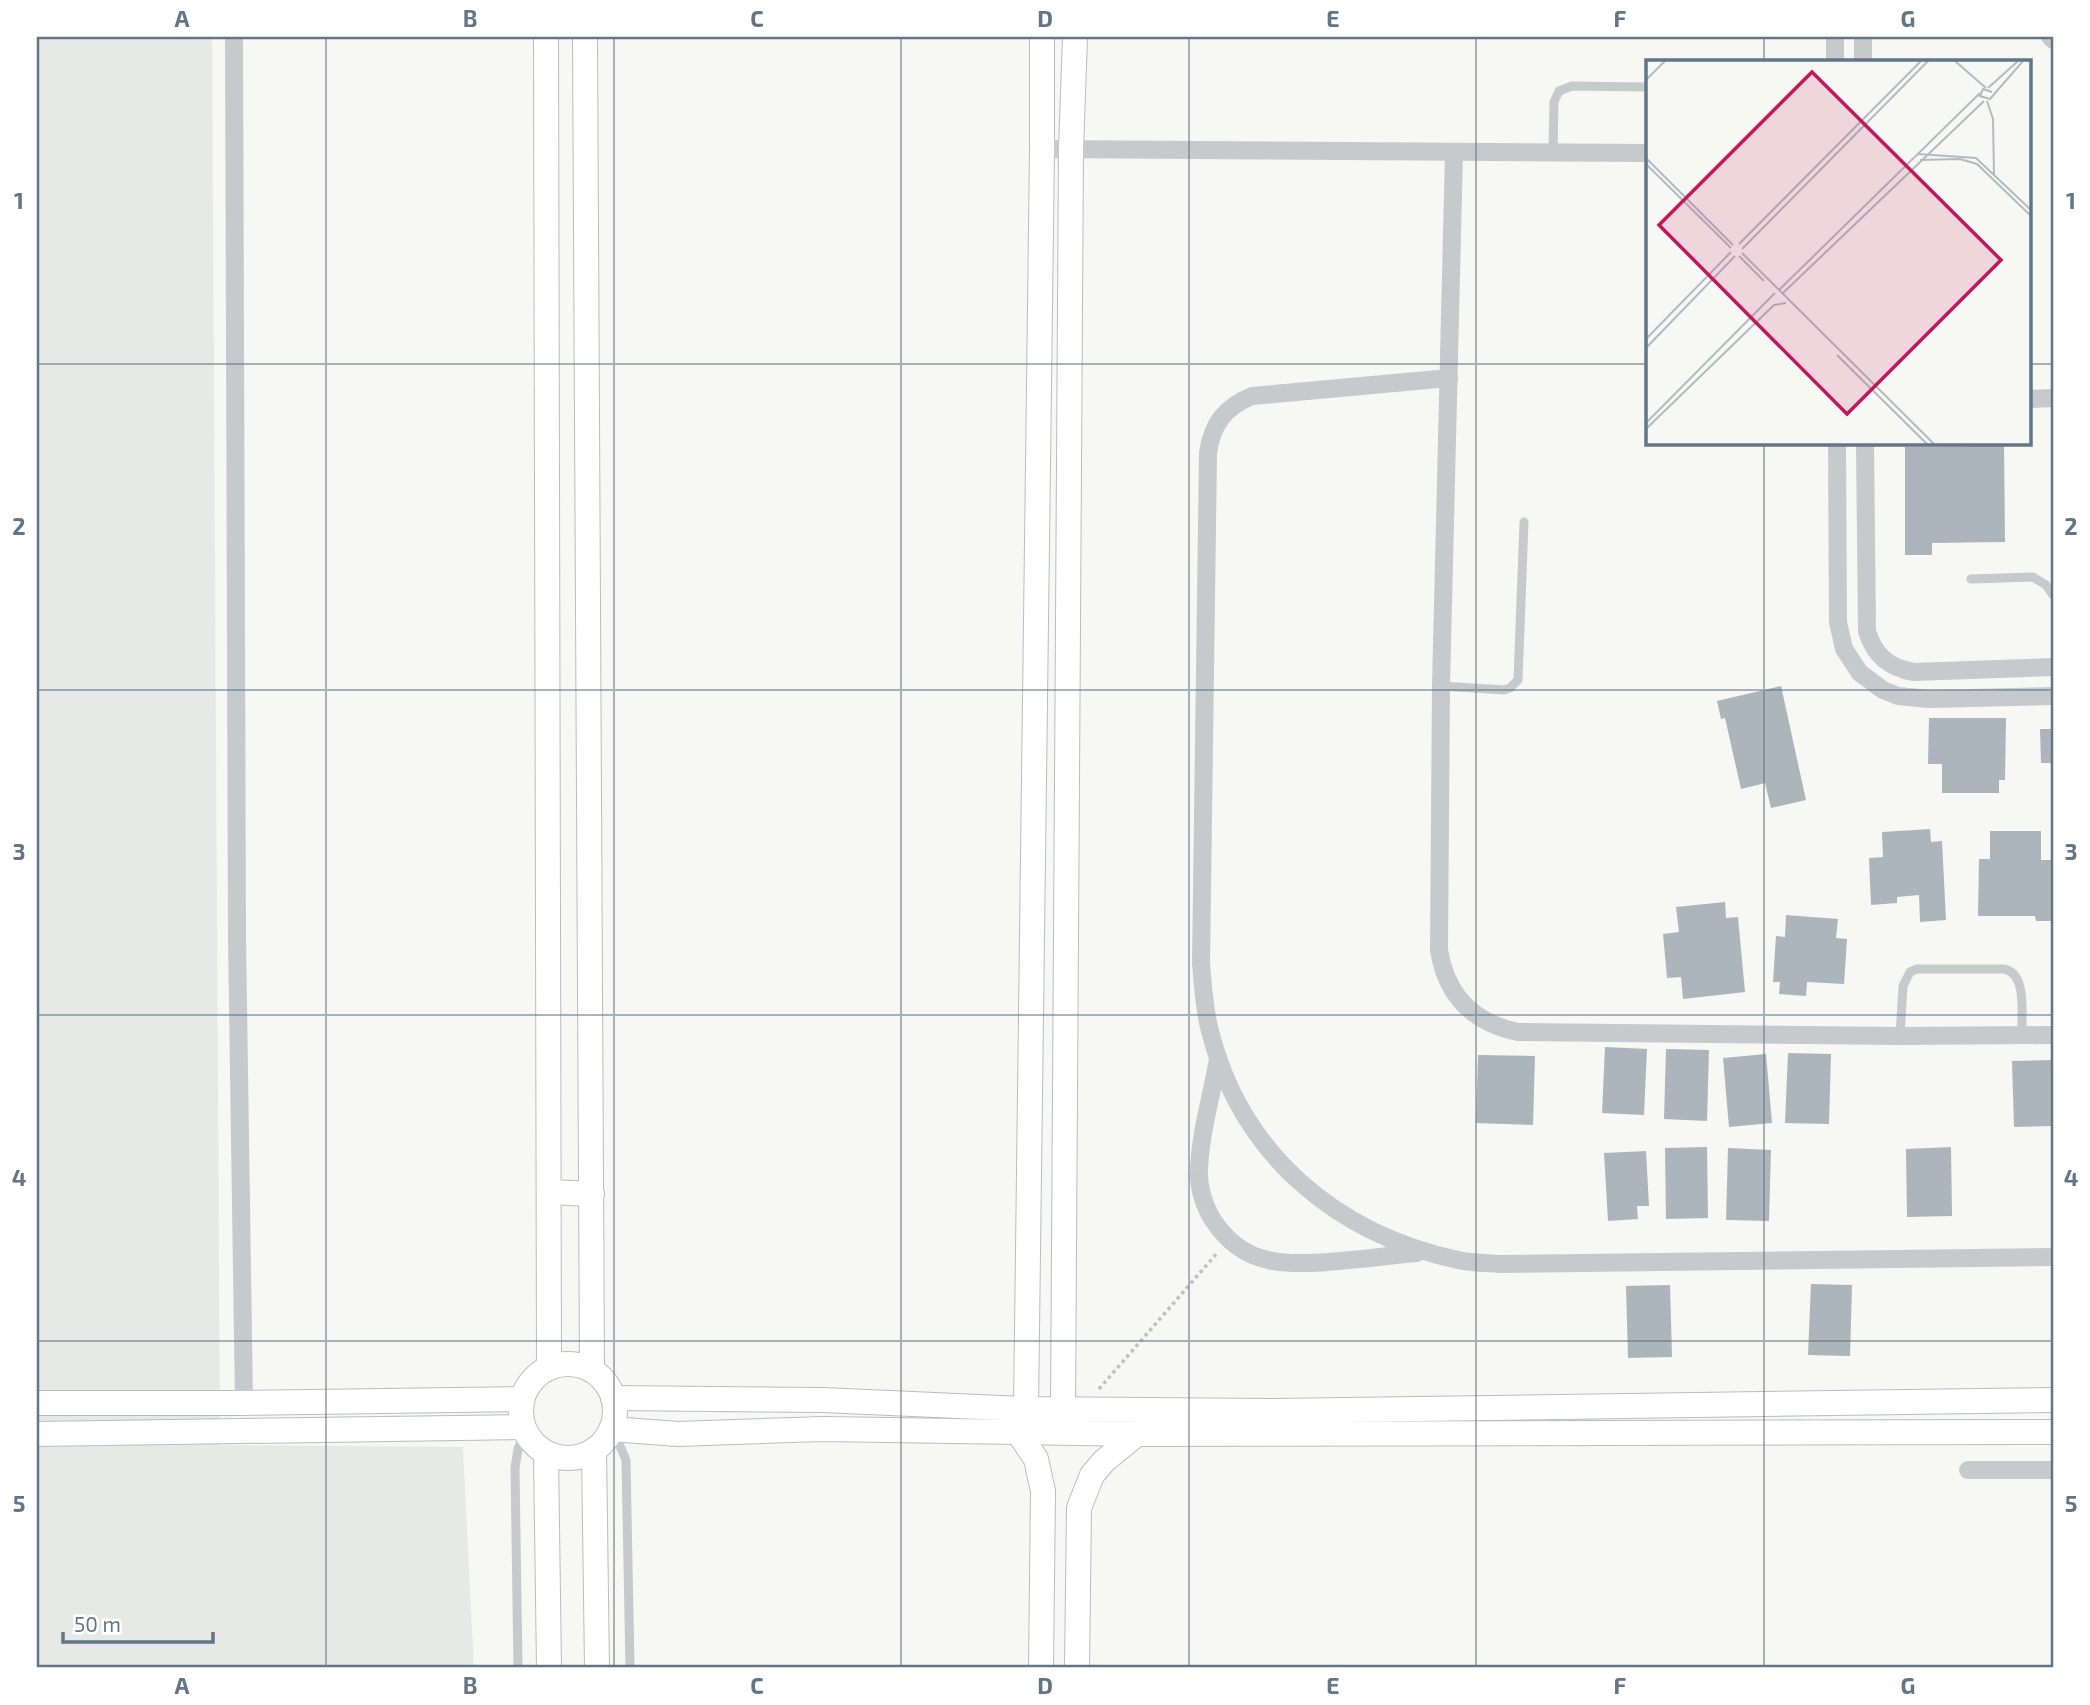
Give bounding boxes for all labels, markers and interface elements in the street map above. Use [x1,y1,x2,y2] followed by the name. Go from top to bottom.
[174,4,190,32] text: A
[463,4,477,32] text: B
[750,4,764,32] text: C
[1037,4,1053,32] text: D
[1326,4,1340,32] text: E
[1614,4,1627,32] text: F
[1901,4,1915,32] text: G
[1646,60,2030,444] inset map
[14,186,24,214] text: 1
[2066,186,2076,214] text: 1
[12,512,26,540] text: 2
[2064,512,2078,540] text: 2
[12,837,26,865] text: 3
[2064,837,2078,865] text: 3
[12,1163,26,1191] text: 4
[2064,1163,2078,1191] text: 4
[13,1489,25,1517] text: 5
[2065,1489,2077,1517] text: 5
[63,1600,214,1644] scale bar
[74,1611,121,1636] text: 50 m
[174,1671,190,1699] text: A
[463,1671,477,1699] text: B
[750,1671,764,1699] text: C
[1037,1671,1053,1699] text: D
[1326,1671,1340,1699] text: E
[1614,1671,1627,1699] text: F
[1901,1671,1915,1699] text: G

